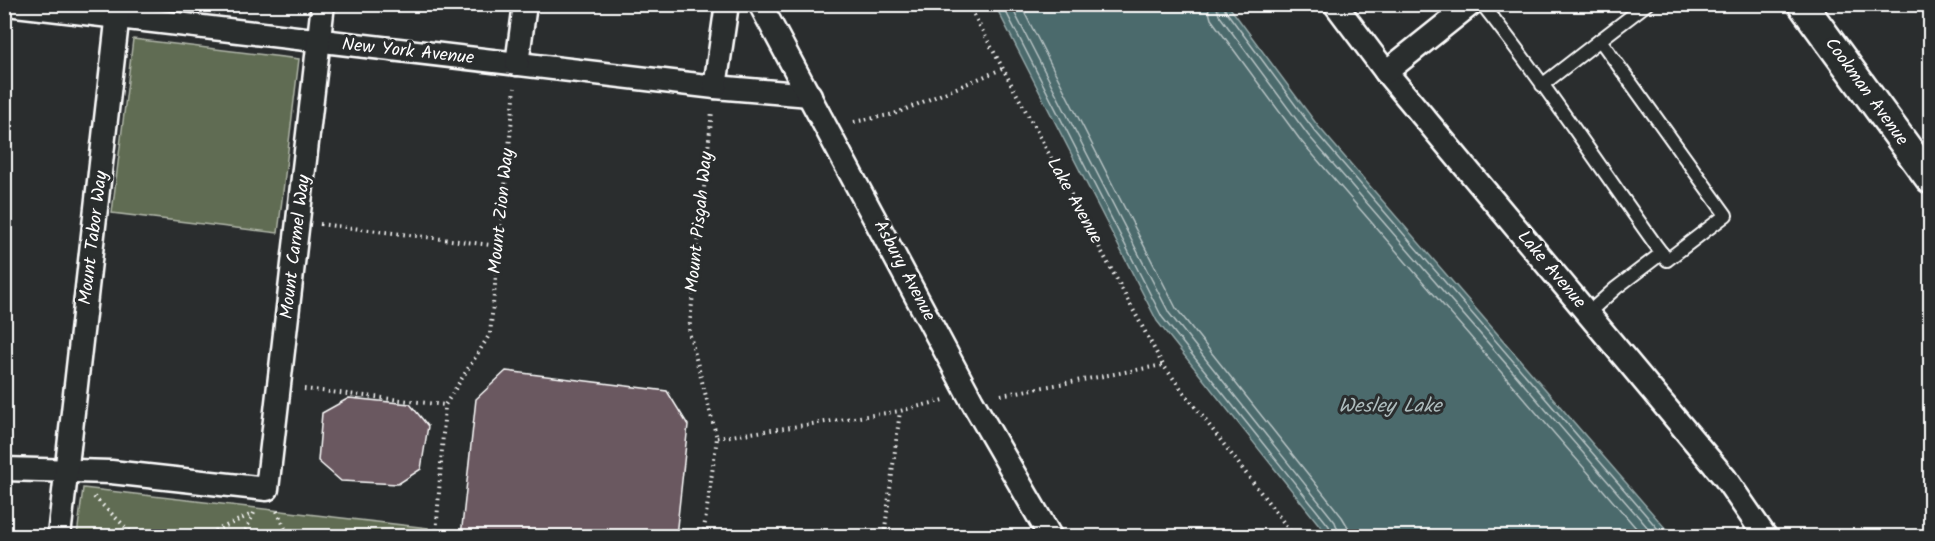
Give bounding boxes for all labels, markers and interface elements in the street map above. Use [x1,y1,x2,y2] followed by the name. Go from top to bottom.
[340,31,476,73] street label: New York Avenue
[1817,32,1915,152] street label: Cookman Avenue
[481,146,523,275] street label: Mount Zion Way
[678,150,722,294] street label: Mount Pisgah Way
[1038,152,1110,250] street label: Lake Avenue
[71,169,117,307] street label: Mount Tabor Way
[273,173,319,321] street label: Mount Carmel Way
[865,215,943,327] street label: Asbury Avenue
[1509,224,1593,316] street label: Lake Avenue
[1338,391,1444,423] water label: Wesley Lake

